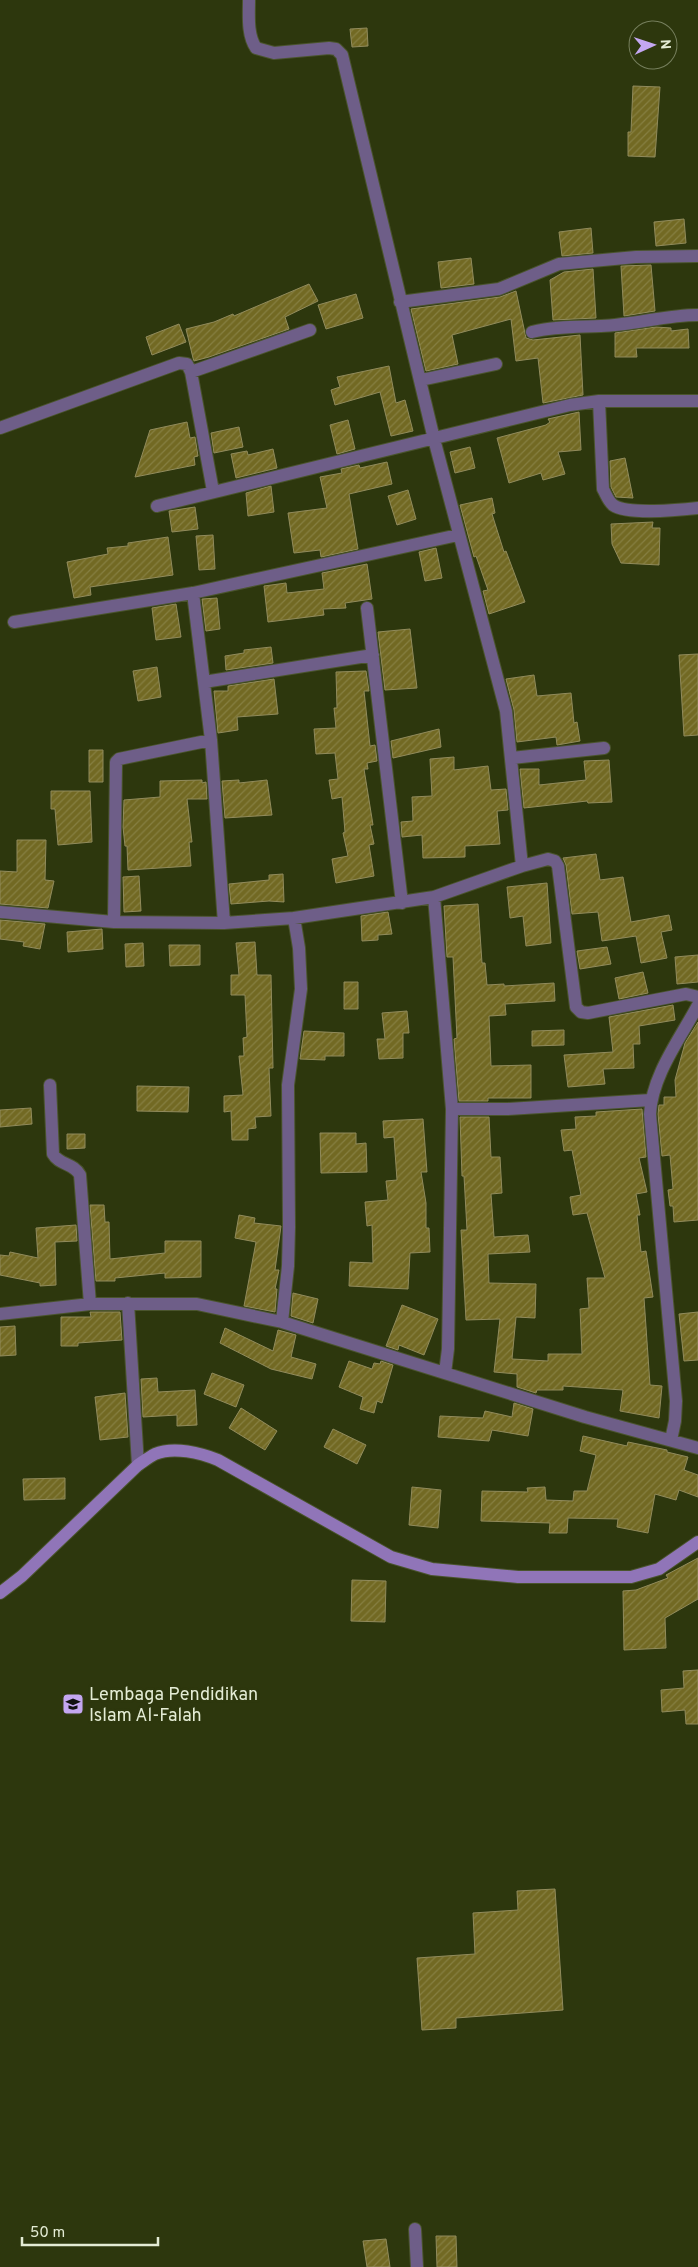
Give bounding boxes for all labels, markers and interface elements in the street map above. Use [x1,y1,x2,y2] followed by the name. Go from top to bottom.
[628,20,678,70] north arrow
[656,39,673,50] text: N
[89,1684,258,1728] place label: Lembaga Pendidikan Islam Al-Falah
[61,1692,85,1716] school or university icon: Lembaga Pendidikan Islam Al-Falah
[22,2214,159,2246] scale bar
[30,2224,65,2243] text: 50 m

